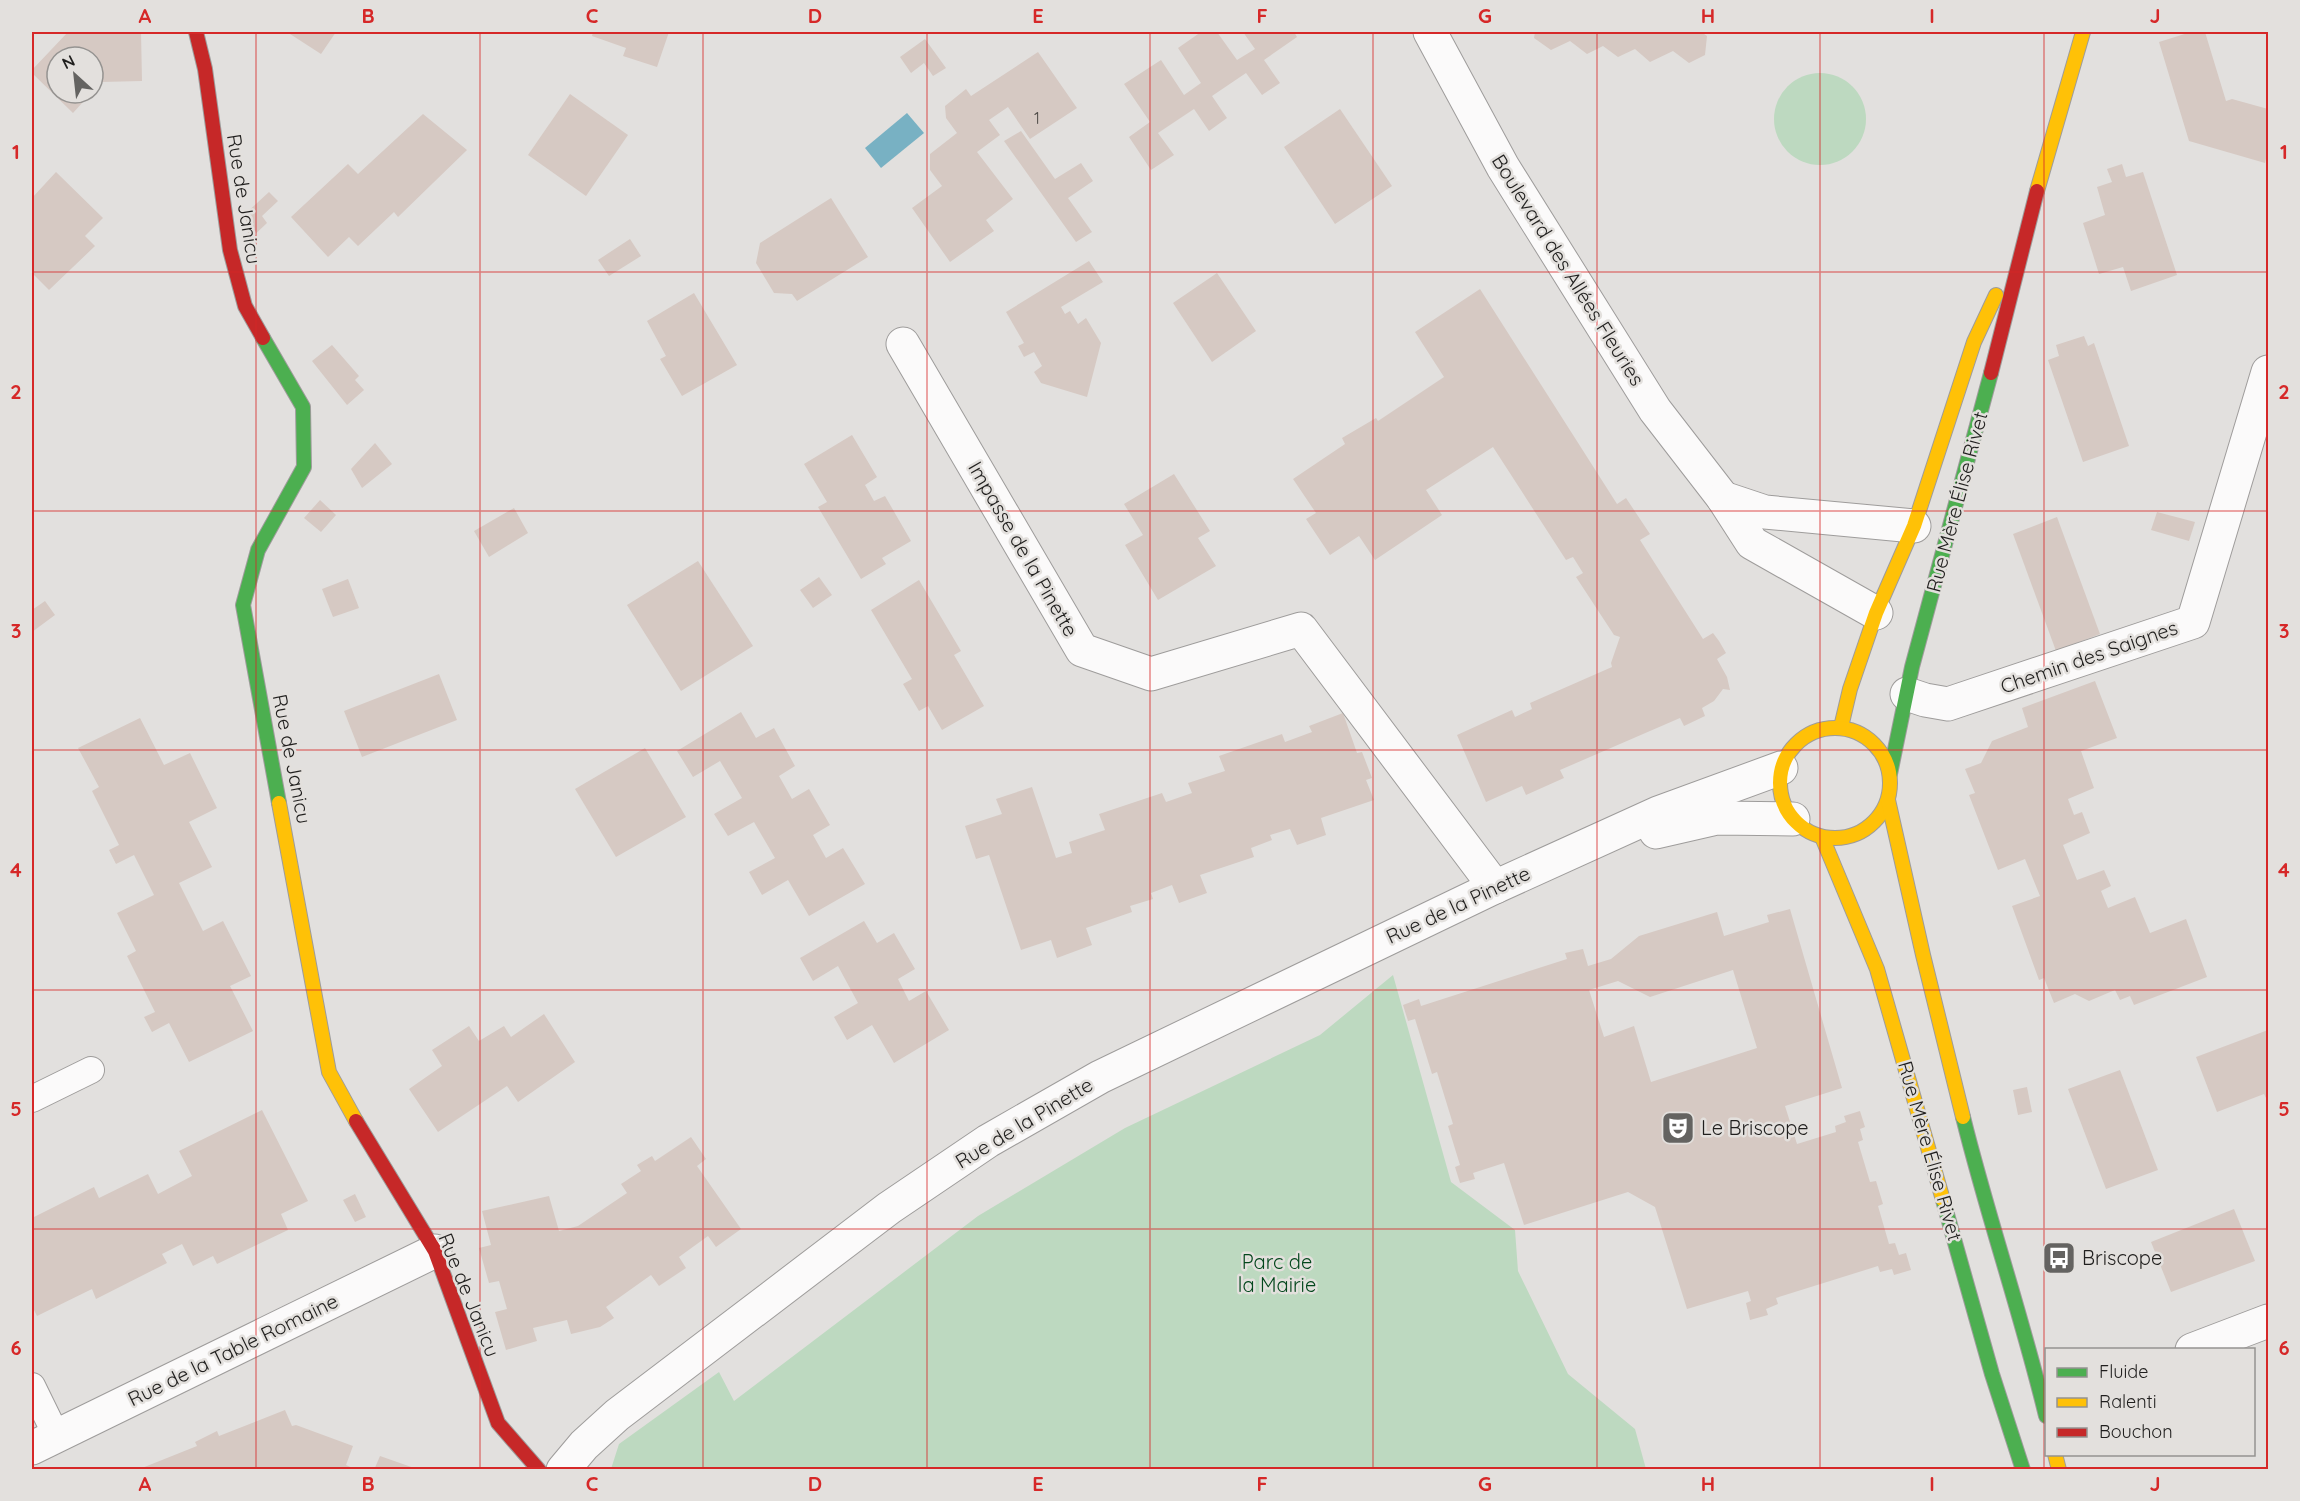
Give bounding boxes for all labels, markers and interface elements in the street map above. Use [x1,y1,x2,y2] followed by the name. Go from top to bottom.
[139,3,152,28] text: A
[361,3,375,28] text: B
[586,3,599,28] text: C
[808,3,822,28] text: D
[1032,3,1044,28] text: E
[1256,3,1268,28] text: F
[1478,3,1492,28] text: G
[1701,3,1715,28] text: H
[1929,3,1935,28] text: I
[2149,3,2161,28] text: J
[45,45,105,105] north arrow
[58,50,78,73] text: N
[1034,108,1040,128] house number: 1
[222,132,267,266] street label: Rue de Janicu
[12,139,20,164] text: 1
[2280,139,2288,164] text: 1
[1487,149,1650,390] street label: Boulevard des Allées Fleuries
[10,379,22,404] text: 2
[2278,379,2290,404] text: 2
[1920,409,1993,595] street label: Rue Mère Élise Rivet
[963,457,1084,641] street label: Impasse de la Pinette
[1997,614,2181,699] street label: Chemin des Saignes
[11,618,21,643] text: 3
[2279,618,2289,643] text: 3
[268,692,317,826] street label: Rue de Janicu
[10,857,22,882] text: 4
[2278,857,2290,882] text: 4
[1382,860,1534,949] street label: Rue de la Pinette
[1893,1058,1968,1244] street label: Rue Mère Élise Rivet
[950,1072,1097,1174] street label: Rue de la Pinette
[10,1096,22,1121] text: 5
[2278,1096,2290,1121] text: 5
[1660,1110,1696,1146] theatre icon: Le Briscope
[1701,1115,1809,1140] place label: Le Briscope
[433,1229,506,1360] street label: Rue de Janicu
[2041,1240,2077,1276] bus stop icon: Briscope
[2082,1245,2162,1270] place label: Briscope
[1238,1249,1316,1297] park label: Parc de la Mairie
[124,1288,342,1411] street label: Rue de la Table Romaine
[10,1335,22,1360] text: 6
[2278,1335,2290,1360] text: 6
[2045,1348,2255,1456] legend
[2099,1360,2148,1383] text: Fluide
[2099,1390,2157,1413] text: Ralenti
[2099,1420,2173,1443] text: Bouchon
[139,1471,152,1496] text: A
[361,1471,375,1496] text: B
[586,1471,599,1496] text: C
[808,1471,822,1496] text: D
[1032,1471,1044,1496] text: E
[1256,1471,1268,1496] text: F
[1478,1471,1492,1496] text: G
[1701,1471,1715,1496] text: H
[1929,1471,1935,1496] text: I
[2149,1471,2161,1496] text: J

